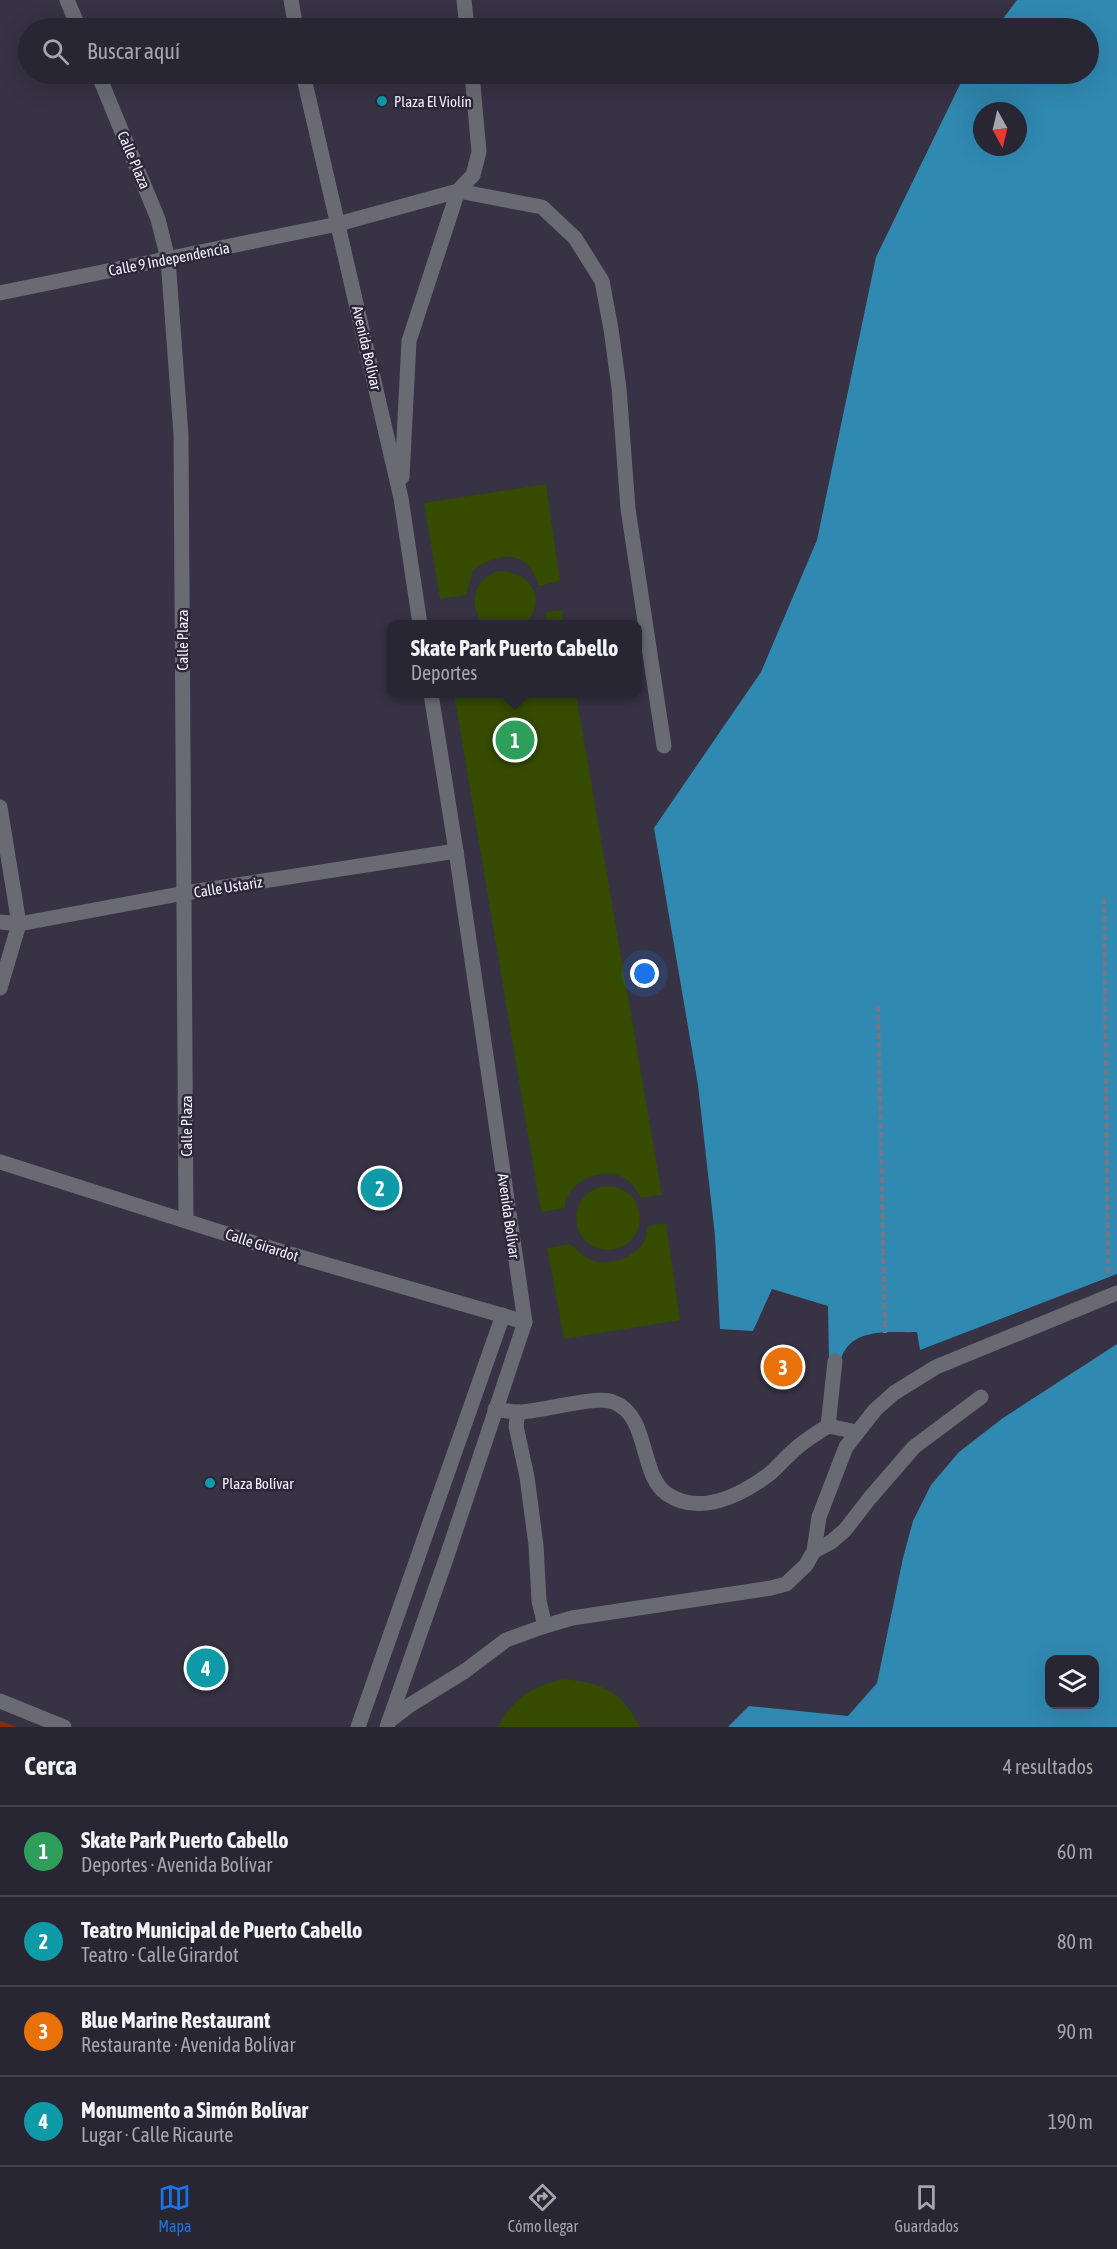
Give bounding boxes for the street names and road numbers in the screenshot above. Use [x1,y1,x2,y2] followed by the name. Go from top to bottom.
[114,129,154,191] street label: Calle Plaza
[107,239,231,279] street label: Calle 9 Independencia
[349,304,385,392] street label: Avenida Bolívar
[174,609,191,671] street label: Calle Plaza
[193,873,264,901] street label: Calle Ustariz
[178,1095,195,1157] street label: Calle Plaza
[495,1172,523,1260] street label: Avenida Bolívar
[223,1225,301,1265] street label: Calle Girardot

